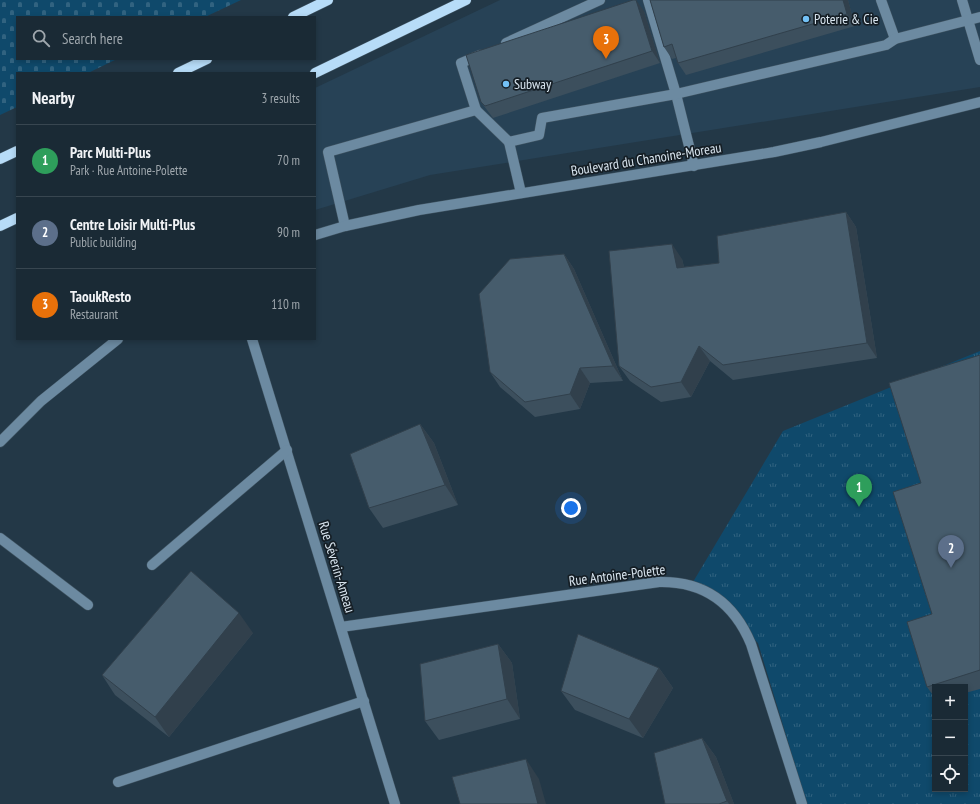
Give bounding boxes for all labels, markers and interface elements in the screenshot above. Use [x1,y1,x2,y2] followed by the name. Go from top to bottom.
[814,10,879,28] place label: Poterie & Cie
[801,14,811,24] marker: Poterie & Cie
[16,16,316,60] search box
[593,26,619,59] pin: 3
[30,27,52,49] icon: search
[62,29,123,48] text: Search here
[514,75,552,93] place label: Subway
[501,79,511,89] marker: Subway
[32,87,75,109] text: Nearby
[261,90,300,107] text: 3 results
[569,138,723,180] street label: Boulevard du Chanoine-Moreau
[70,143,151,162] text: Parc Multi-Plus
[42,152,48,169] text: 1
[277,152,300,169] text: 70 m
[70,162,187,179] text: Park · Rue Antoine-Polette
[70,215,195,234] text: Centre Loisir Multi-Plus
[42,224,48,241] text: 2
[277,224,300,241] text: 90 m
[70,234,137,251] text: Public building
[70,287,131,306] text: TaoukResto
[42,296,48,313] text: 3
[271,296,300,313] text: 110 m
[70,306,118,323] text: Restaurant
[846,474,872,507] pin: 1
[561,498,581,518] your location
[315,519,359,615] street label: Rue Séverin-Ameau
[938,535,964,568] pin: 2
[568,560,667,590] street label: Rue Antoine-Polette
[932,684,968,792] map controls
[932,684,968,720] button: +
[932,720,968,756] button: −
[932,756,968,792] button: locate

